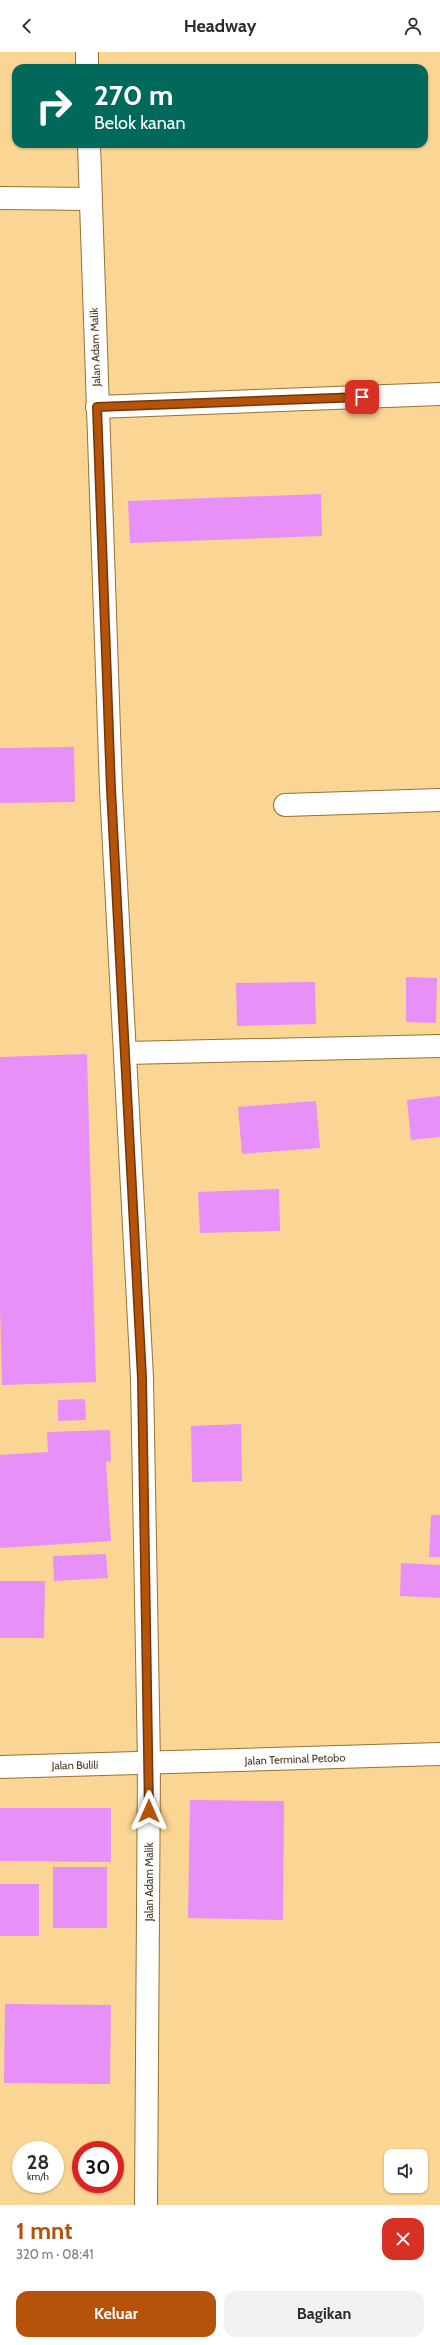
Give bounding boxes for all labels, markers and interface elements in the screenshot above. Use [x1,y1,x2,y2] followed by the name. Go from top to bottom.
[16,15,38,37] icon: back
[184,15,256,37] text: Headway
[402,15,424,37] icon: person
[94,78,173,112] text: 270 m
[28,80,80,132] icon: right
[94,112,186,134] text: Belok kanan
[87,307,103,388] street label: Jalan Adam Malik
[345,380,379,414] pin
[351,386,373,408] icon: arrive
[243,1750,346,1768] street label: Jalan Terminal Petobo
[51,1758,98,1772] street label: Jalan Bulili
[128,1790,170,1832] position arrow
[142,1843,156,1922] street label: Jalan Adam Malik
[72,2141,124,2193] speed limit sign: 30
[384,2149,428,2193] map controls
[384,2149,428,2193] button: sound
[27,2150,49,2174] text: 28
[27,2170,49,2183] text: km/h
[16,2216,72,2245] text: 1 mnt
[382,2218,424,2260] button: close
[16,2246,94,2262] text: 320 m · 08:41
[16,2291,216,2337] button: Keluar
[224,2291,424,2337] button: Bagikan

